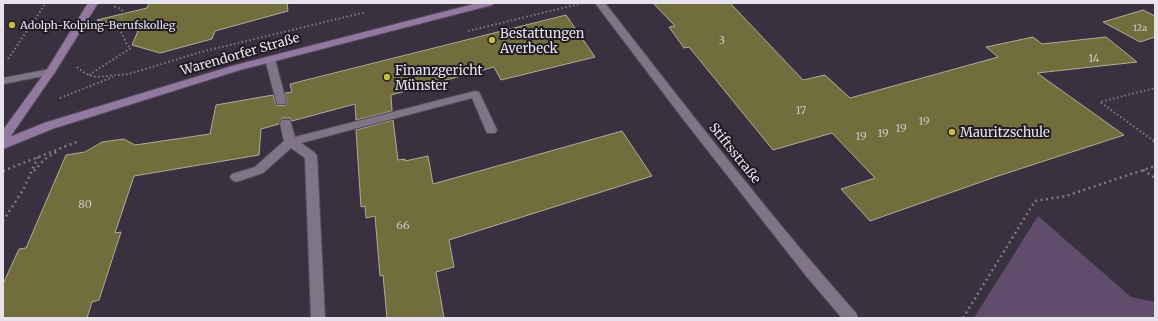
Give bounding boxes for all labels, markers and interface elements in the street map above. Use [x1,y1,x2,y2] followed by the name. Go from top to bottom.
[19,18,176,32] place label: Adolph-Kolping-Berufskolleg
[7,20,17,30] marker: Adolph-Kolping-Berufskolleg
[1133,22,1147,33] house number: 12a
[499,25,585,57] place label: Bestattungen Averbeck
[178,29,302,79] street label: Warendorfer Straße
[719,33,725,47] house number: 3
[487,35,497,45] marker: Bestattungen Averbeck
[1088,51,1100,65] house number: 14
[395,62,482,94] place label: Finanzgericht Münster
[382,72,392,82] marker: Finanzgericht Münster
[796,103,806,117] house number: 17
[918,114,930,128] house number: 19
[705,119,765,187] street label: Stiftsstraße
[895,121,907,135] house number: 19
[960,124,1050,141] place label: Mauritzschule
[877,126,889,140] house number: 19
[947,127,957,137] marker: Mauritzschule
[855,129,867,143] house number: 19
[78,197,92,211] house number: 80
[396,218,410,232] house number: 66

